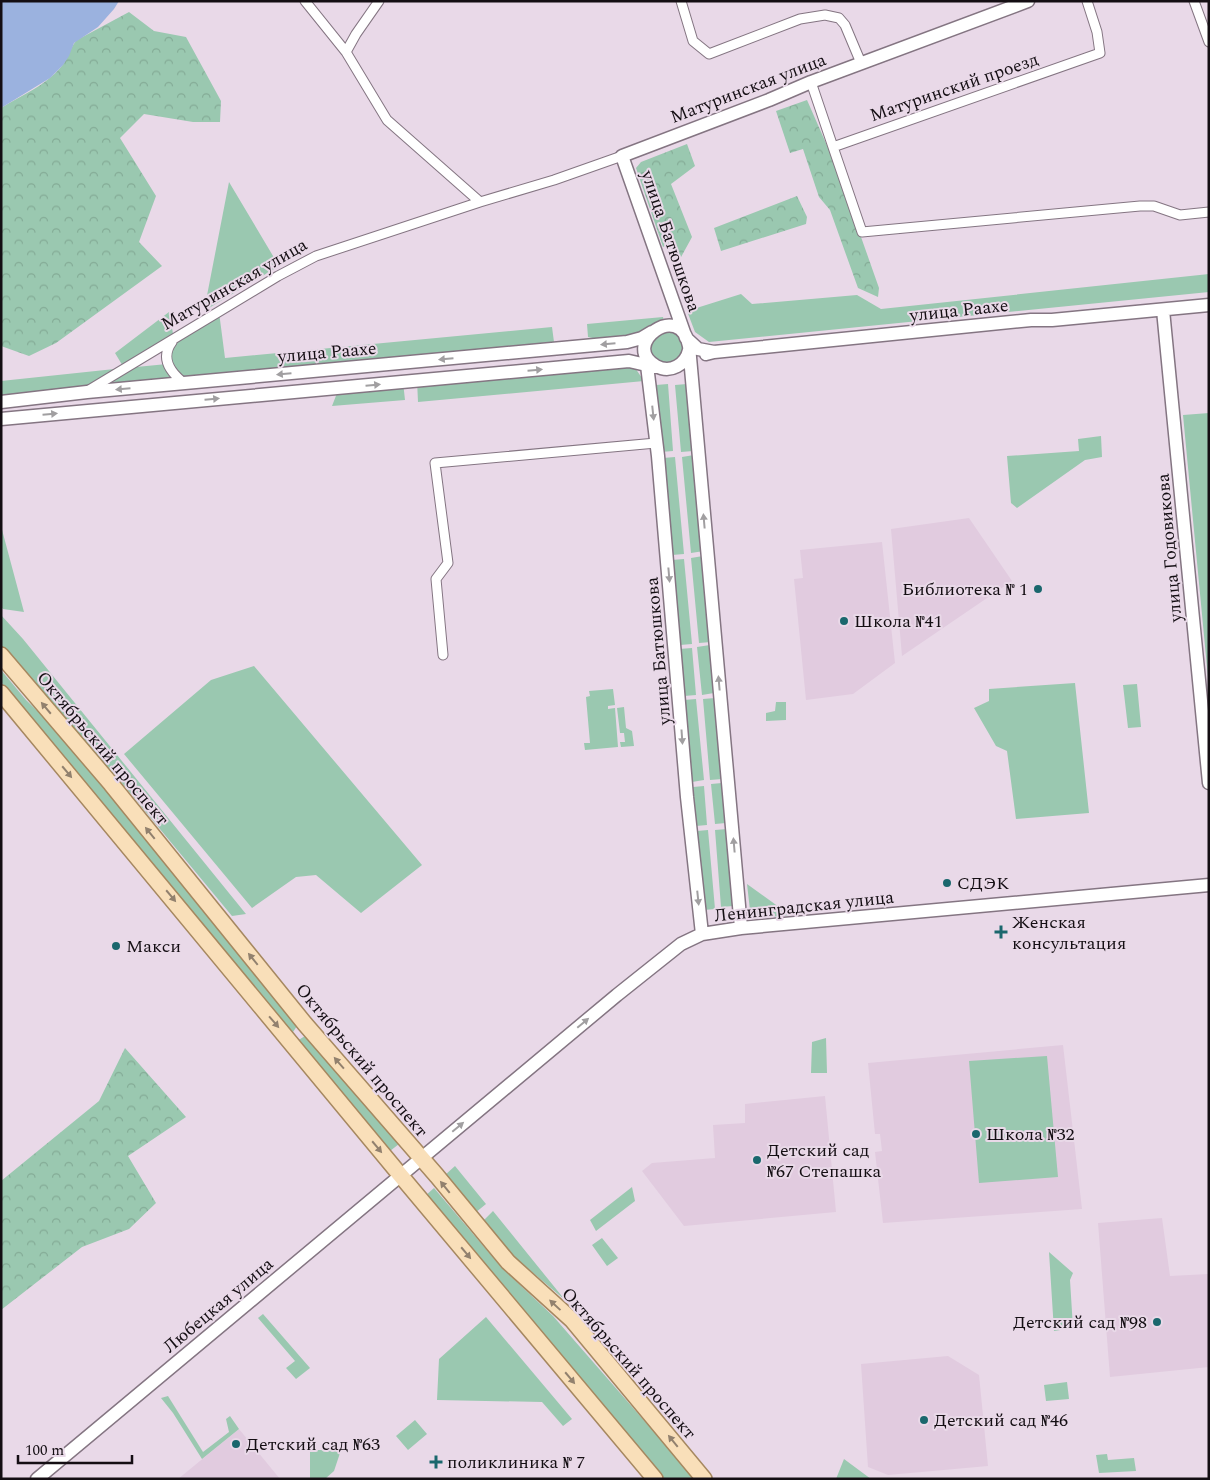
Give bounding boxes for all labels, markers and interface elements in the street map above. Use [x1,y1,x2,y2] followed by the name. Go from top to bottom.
[666,46,830,131] street label: Матуринская улица
[866,46,1042,129] street label: Матуринский проезд
[633,166,708,316] street label: улица Батюшкова
[156,231,313,337] street label: Матуринская улица
[907,292,1010,329] street label: улица Раахе
[276,335,378,370] street label: улица Раахе
[600,340,616,348] one-way arrow
[438,355,454,363] one-way arrow
[528,365,544,373] one-way arrow
[276,370,292,378] one-way arrow
[366,380,382,388] one-way arrow
[114,385,130,393] one-way arrow
[204,395,220,403] one-way arrow
[649,405,657,421] one-way arrow
[42,410,58,418] one-way arrow
[1150,472,1190,625] street label: улица Годовикова
[700,513,708,529] one-way arrow
[665,567,673,583] one-way arrow
[639,576,679,727] street label: улица Батюшкова
[902,576,1028,603] place label: Библиотека № 1
[1032,583,1044,595] marker: Библиотека № 1
[854,608,942,635] place label: Школа №41
[838,615,850,627] marker: Школа №41
[30,665,175,831] street label: Октябрьский проспект
[715,674,723,690] one-way arrow
[41,702,52,715] one-way arrow
[679,729,687,745] one-way arrow
[61,765,72,778] one-way arrow
[145,827,156,840] one-way arrow
[730,836,738,852] one-way arrow
[957,870,1009,897] place label: СДЭК
[941,877,953,889] marker: СДЭК
[713,884,895,929] street label: Ленинградская улица
[165,890,176,903] one-way arrow
[694,891,702,907] one-way arrow
[1012,909,1126,957] place label: Женская консультация
[994,925,1008,939] marker: Женская консультация
[126,933,181,960] place label: Макси
[110,940,122,952] marker: Макси
[247,953,258,966] one-way arrow
[289,977,434,1143] street label: Октябрьский проспект
[268,1015,280,1027] one-way arrow
[577,1018,589,1029] one-way arrow
[333,1058,345,1070] one-way arrow
[986,1121,1074,1148] place label: Школа №32
[452,1122,465,1133] one-way arrow
[970,1128,982,1140] marker: Школа №32
[767,1137,881,1185] place label: Детский сад №67 Степашка
[372,1140,383,1153] one-way arrow
[751,1154,763,1166] marker: Детский сад №67 Степашка
[440,1180,451,1193] one-way arrow
[460,1246,471,1259] one-way arrow
[157,1251,280,1360] street label: Любецкая улица
[555,1281,703,1446] street label: Октябрьский проспект
[550,1299,562,1311] one-way arrow
[1013,1309,1147,1336] place label: Детский сад №98
[1151,1316,1163,1328] marker: Детский сад №98
[565,1371,576,1384] one-way arrow
[934,1407,1068,1434] place label: Детский сад №46
[918,1414,930,1426] marker: Детский сад №46
[246,1431,380,1458] place label: Детский сад №63
[18,1432,131,1464] scale bar
[668,1435,679,1448] one-way arrow
[230,1438,242,1450] marker: Детский сад №63
[25,1439,64,1462] text: 100 m
[447,1449,585,1476] place label: поликлиника № 7
[429,1455,443,1469] marker: поликлиника № 7

